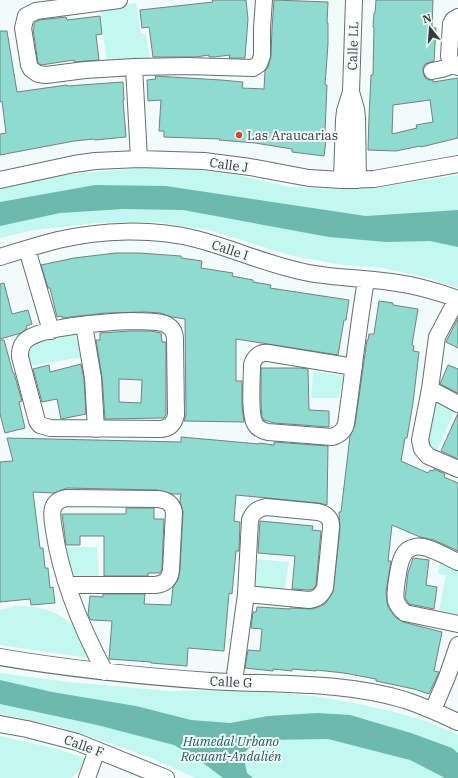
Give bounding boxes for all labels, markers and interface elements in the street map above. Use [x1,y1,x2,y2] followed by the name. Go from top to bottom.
[410,8,450,48] north arrow
[421,10,434,26] text: N
[344,21,362,71] street label: Calle LL
[247,127,338,144] place label: Las Araucarias
[234,130,244,140] marker: Las Araucarias
[208,154,250,176] street label: Calle J
[209,236,251,264] street label: Calle I
[209,672,253,692] street label: Calle G
[62,731,106,761] street label: Calle F
[180,733,282,765] park label: Humedal Urbano Rocuant-Andalién

